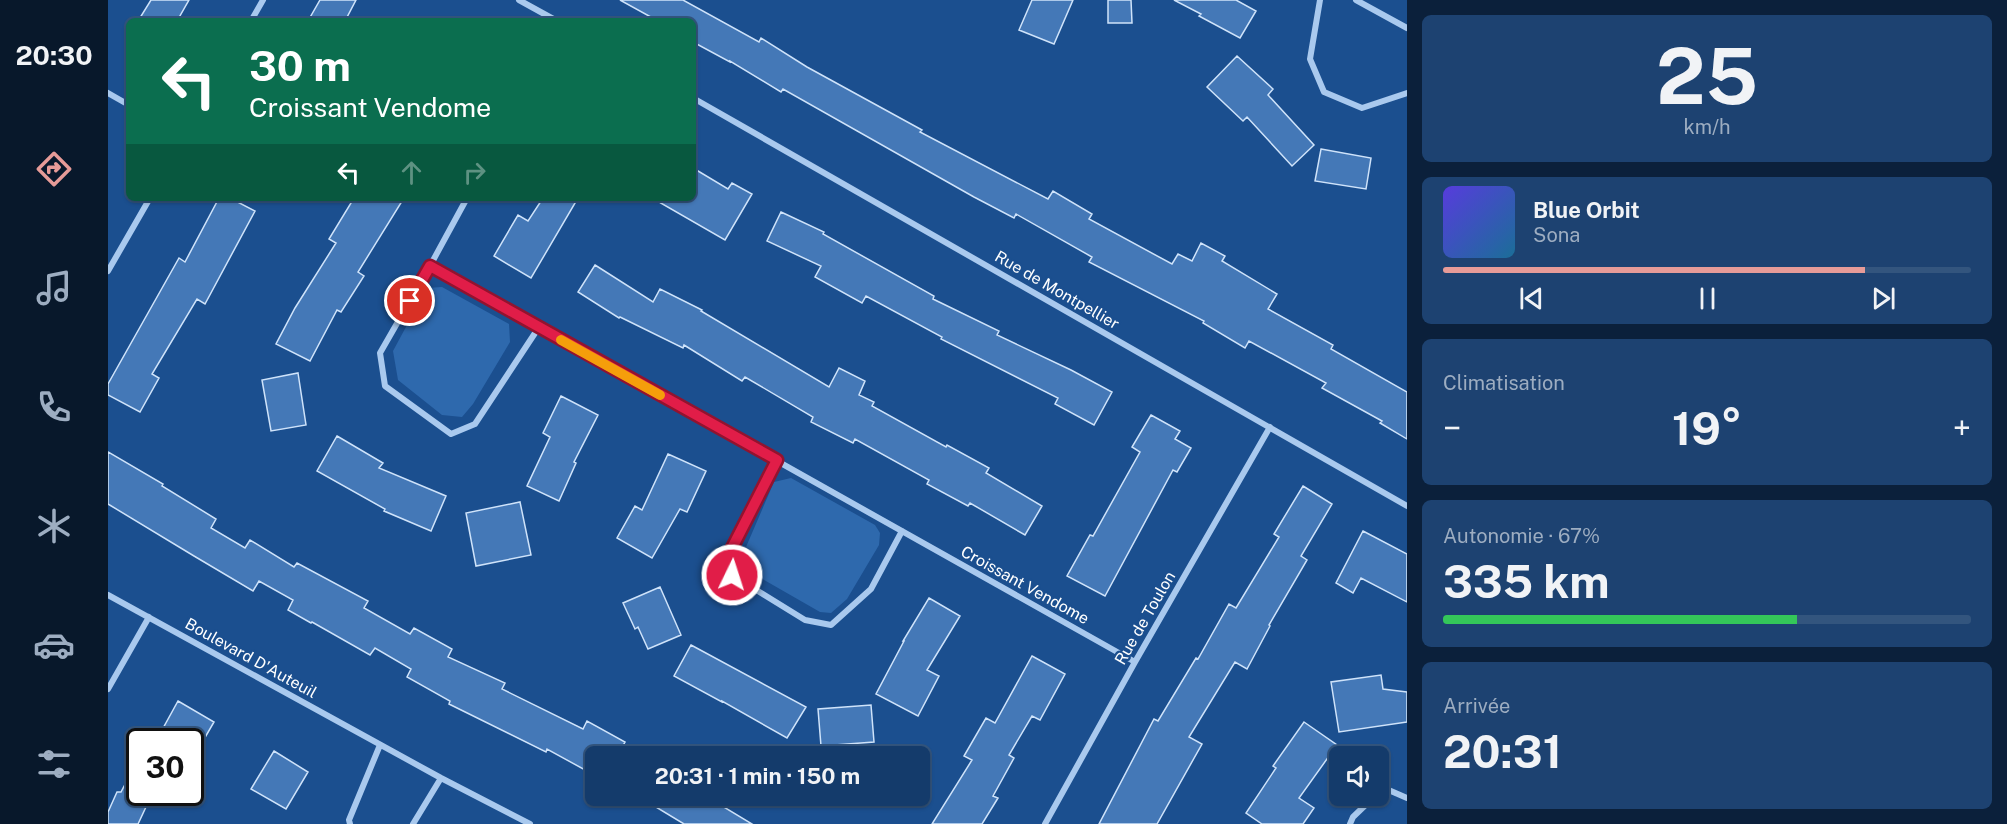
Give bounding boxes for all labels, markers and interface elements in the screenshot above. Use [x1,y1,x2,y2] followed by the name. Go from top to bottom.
[1656,30,1758,122] text: 25
[15,39,93,71] text: 20:30
[249,41,351,90] text: 30 m
[150,42,228,120] icon: left
[249,91,491,123] text: Croissant Vendome
[1683,115,1731,139] text: km/h
[33,148,75,190] icon: directions
[332,156,365,189] icon: left
[395,156,428,189] icon: ahead
[458,156,491,189] icon: right
[1533,197,1640,223] text: Blue Orbit
[1533,223,1580,247] text: Sona
[991,247,1123,333] street label: Rue de Montpellier
[33,267,75,309] icon: music
[384,275,435,326] pin
[1515,282,1548,315] icon: previous
[1691,282,1724,315] icon: pause
[1867,282,1900,315] icon: next
[393,284,426,317] icon: arrive
[1443,371,1565,395] text: Climatisation
[33,386,75,428] icon: phone
[1672,402,1742,455] text: 19°
[1443,409,1461,447] text: −
[1953,409,1971,447] text: +
[33,505,75,547] icon: climate
[1443,524,1600,548] text: Autonomie · 67%
[958,542,1092,628] street label: Croissant Vendome
[700,543,764,607] position arrow
[1443,555,1610,608] text: 335 km
[1111,568,1179,668] street label: Rue de Toulon
[182,614,320,702] street label: Boulevard D'Auteuil
[33,624,75,666] icon: car
[1443,694,1510,718] text: Arrivée
[1443,725,1562,778] text: 20:31
[126,728,204,806] speed limit sign: 30
[33,743,75,785] icon: filters
[1329,746,1389,806] map controls
[1329,746,1389,806] button: sound
[655,763,860,789] text: 20:31 · 1 min · 150 m

